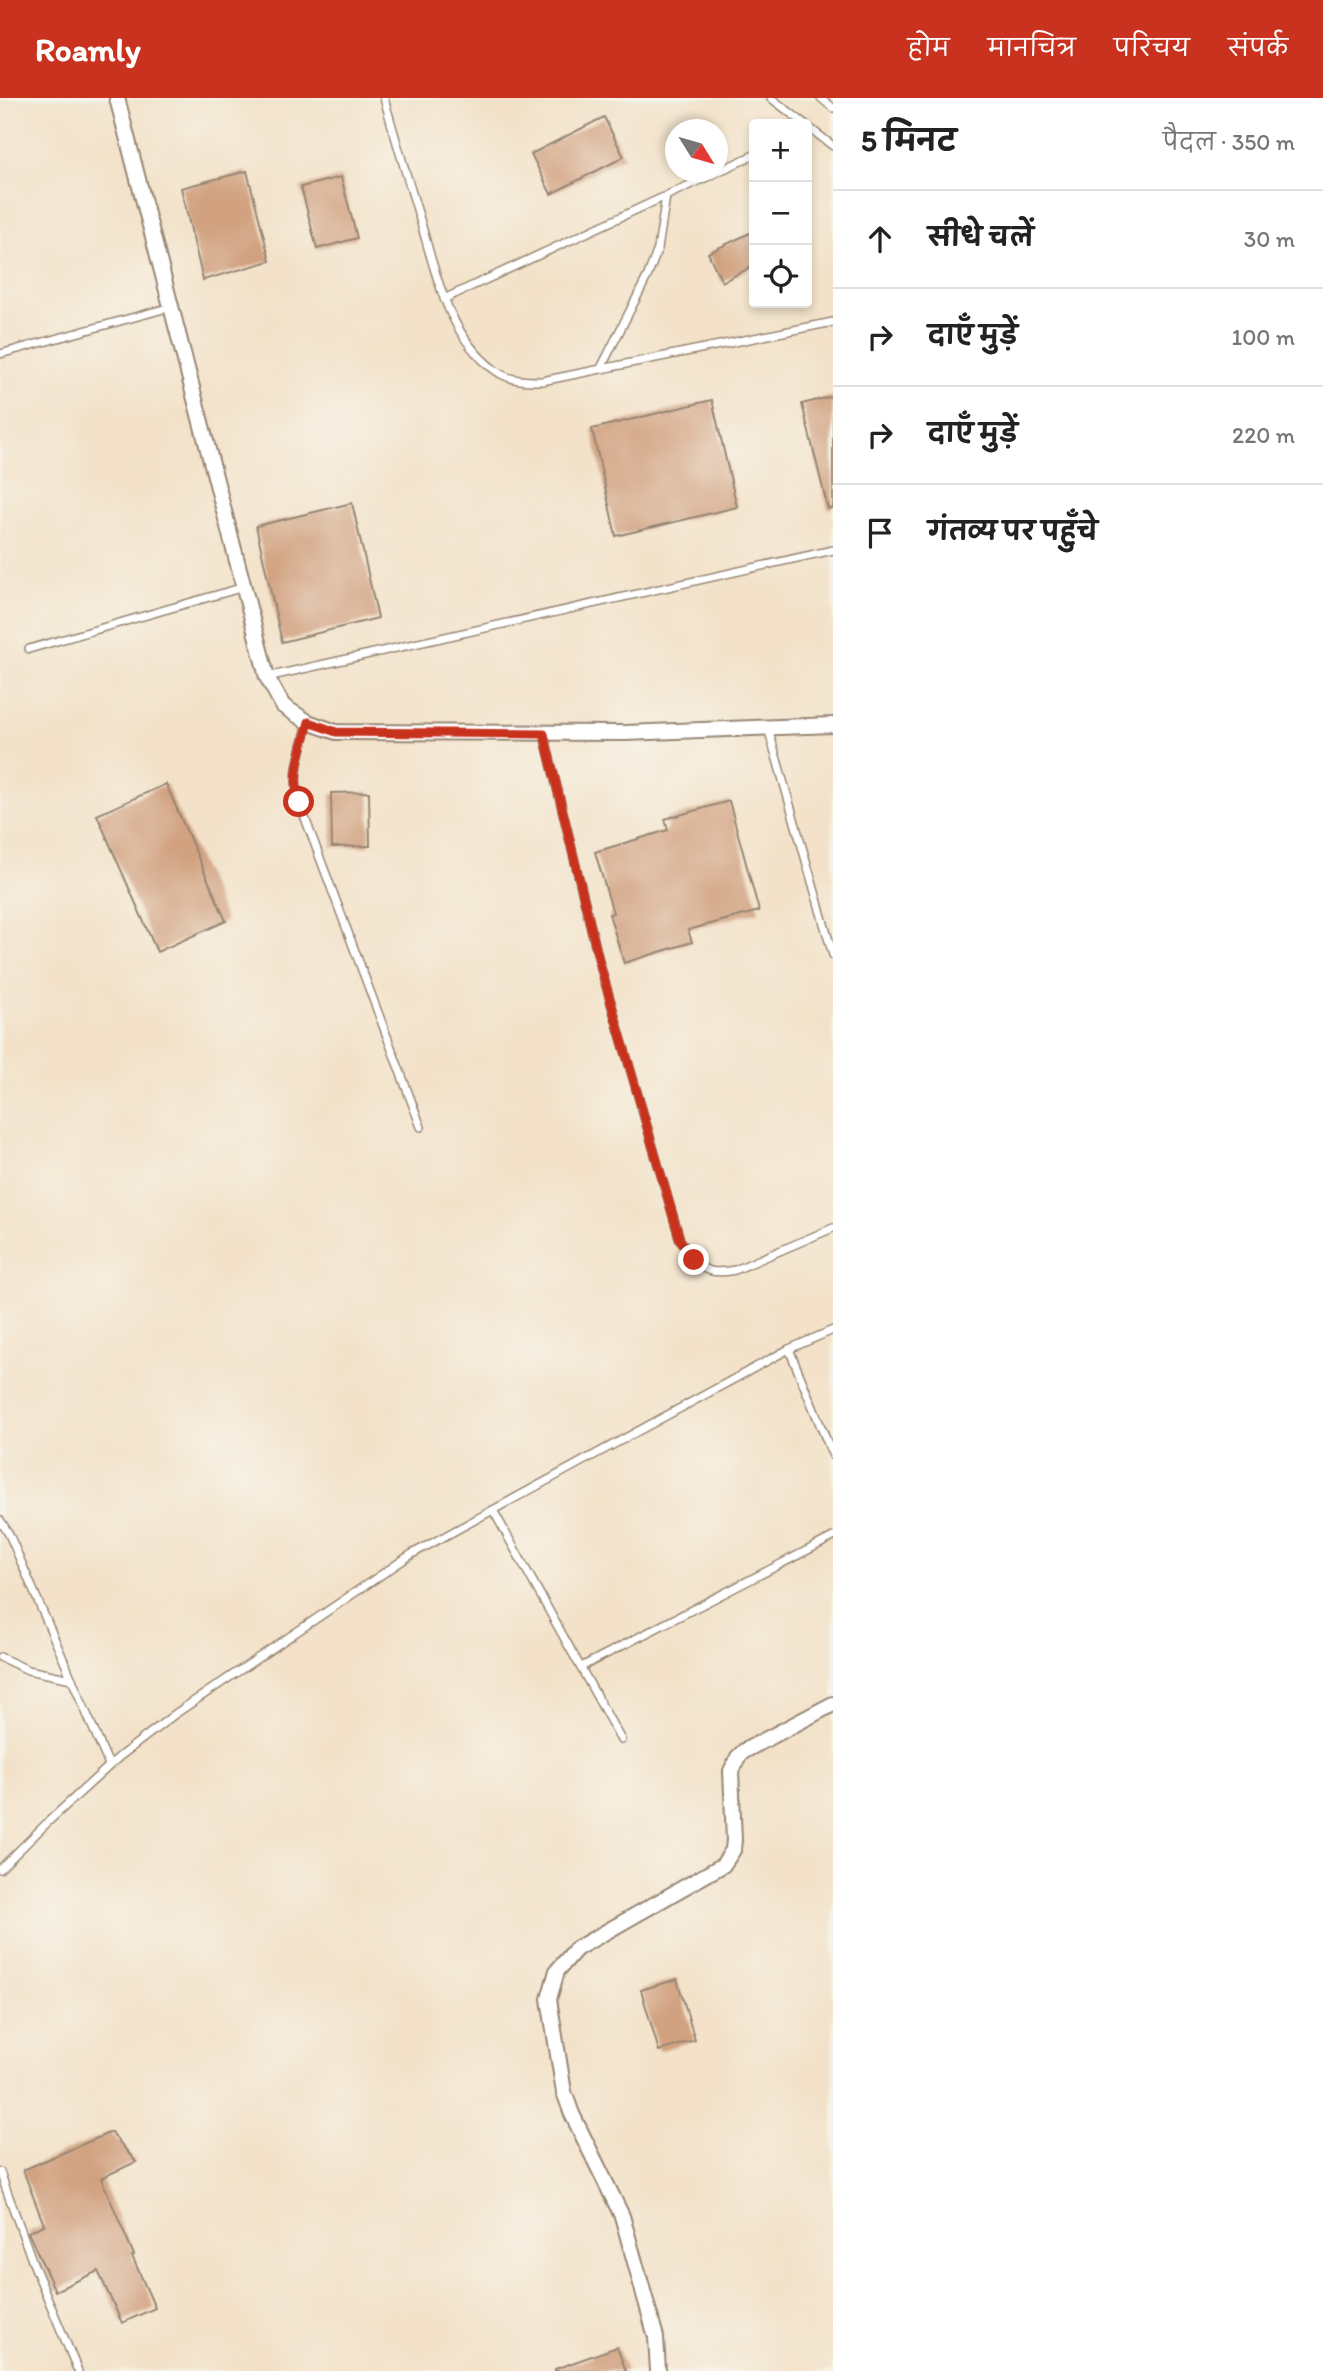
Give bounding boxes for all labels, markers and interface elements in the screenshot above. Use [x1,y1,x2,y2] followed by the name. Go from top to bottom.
[35,30,141,69] text: Roamly
[907,33,950,62] text: होम
[988,33,1076,62] text: मानचित्र
[1114,33,1190,62] text: परिचय
[1228,33,1288,62] text: संपर्क
[665,119,728,182] north arrow
[749,119,812,308] map controls
[749,119,812,182] button: +
[861,122,956,159] text: 5 मिनट
[1163,128,1295,156] text: पैदल · 350 m
[749,182,812,245] button: −
[861,220,899,258] icon: ahead
[928,221,1034,253] text: सीधे चलें
[1244,225,1295,253] text: 30 m
[749,245,812,308] button: locate
[861,318,899,356] icon: right
[928,319,1018,351] text: दाएँ मुड़ें
[1231,323,1295,351] text: 100 m
[861,416,899,454] icon: right
[928,417,1018,449] text: दाएँ मुड़ें
[1232,421,1295,449] text: 220 m
[861,514,899,552] icon: arrive
[928,515,1098,547] text: गंतव्य पर पहुँचे
[283,786,314,817] route start
[678,1244,709,1275] route end

